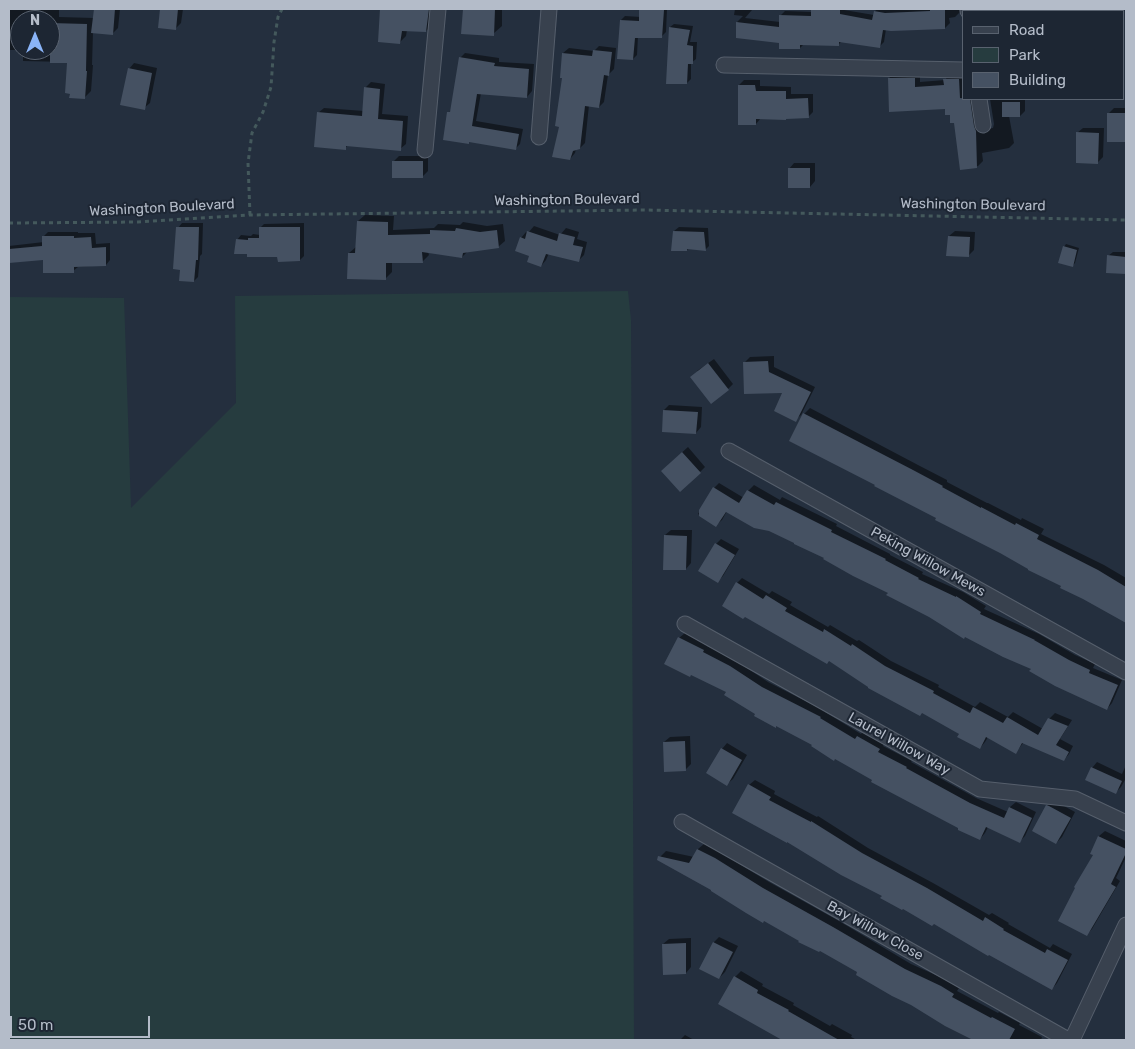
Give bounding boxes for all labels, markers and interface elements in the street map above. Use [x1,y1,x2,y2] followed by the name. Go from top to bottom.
[10,10,60,60] north arrow
[962,10,1125,100] legend
[30,12,40,29] text: N
[1009,21,1045,39] text: Road
[1009,46,1040,64] text: Park
[1009,71,1066,89] text: Building
[494,190,640,210] street label: Washington Boulevard
[900,195,1046,215] street label: Washington Boulevard
[89,196,235,220] street label: Washington Boulevard
[868,524,988,600] street label: Peking Willow Mews
[845,709,953,779] street label: Laurel Willow Way
[824,898,926,964] street label: Bay Willow Close
[12,1006,152,1038] scale bar
[18,1016,53,1034] text: 50 m

